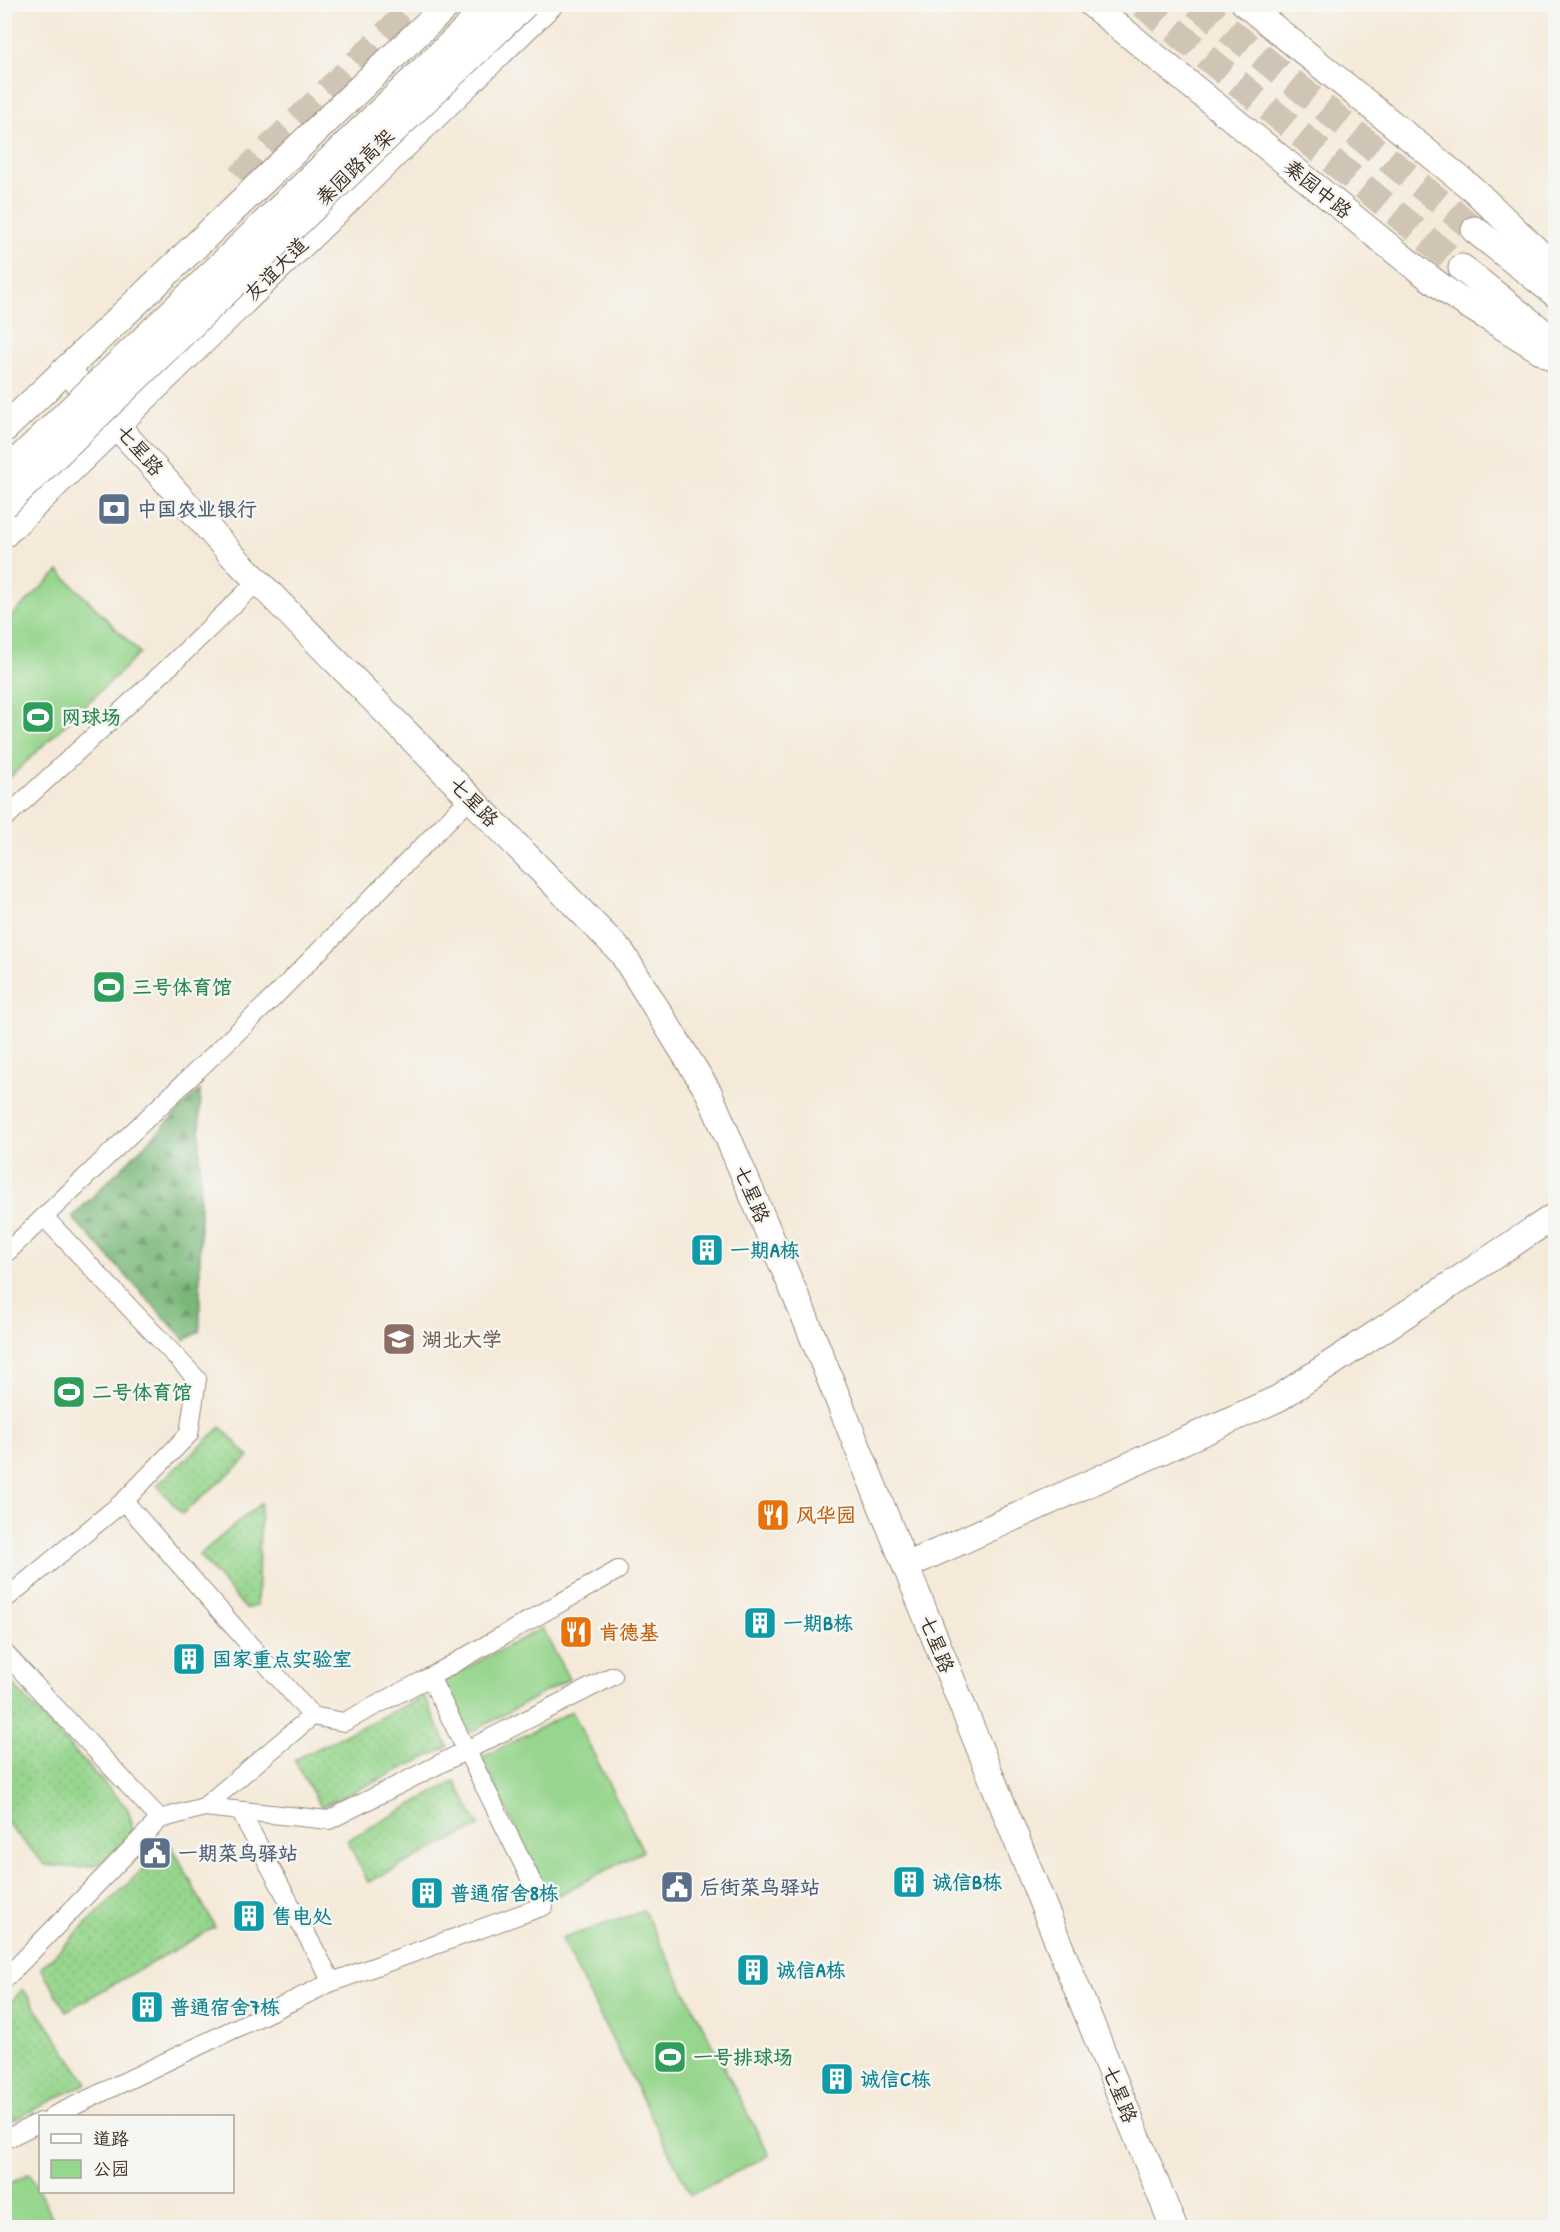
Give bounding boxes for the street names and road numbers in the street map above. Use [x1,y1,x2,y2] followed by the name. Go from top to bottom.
[309,122,400,211] street label: 秦园路高架
[1279,153,1359,225] street label: 秦园中路
[238,231,313,306] street label: 友谊大道
[111,418,171,482] street label: 七星路
[444,771,506,833] street label: 七星路
[728,1161,777,1228] street label: 七星路
[914,1611,962,1678] street label: 七星路
[1097,2061,1145,2128] street label: 七星路

